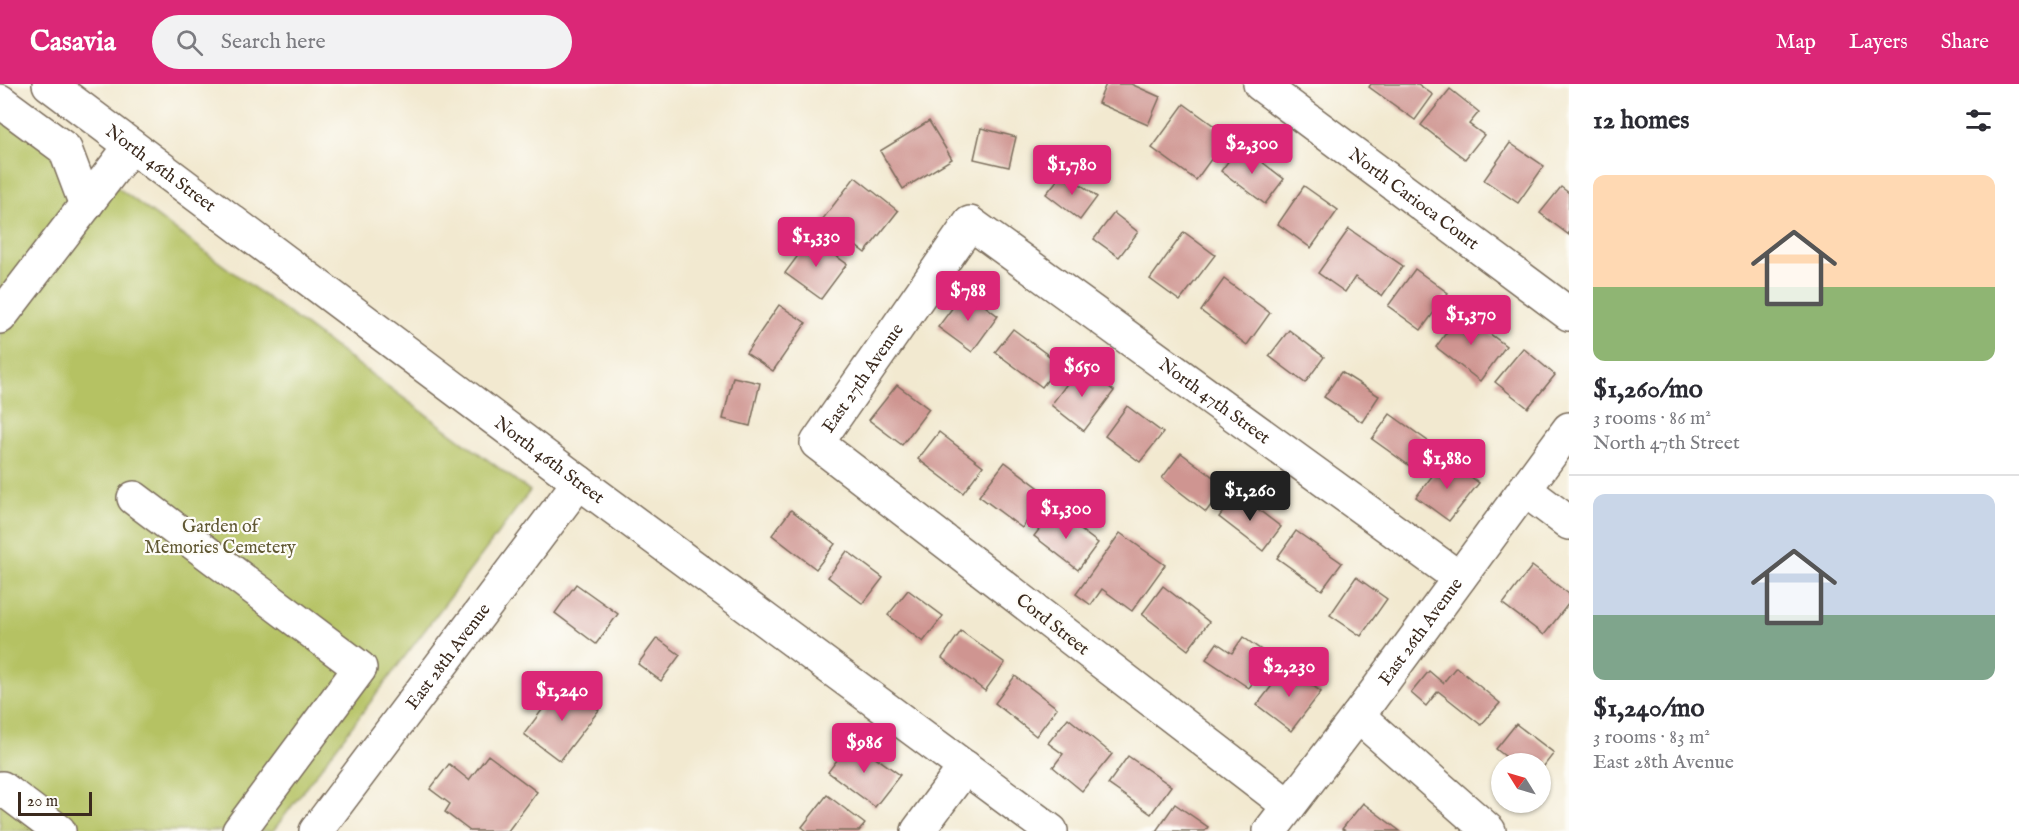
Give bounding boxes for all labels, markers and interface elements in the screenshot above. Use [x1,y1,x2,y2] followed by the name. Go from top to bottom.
[152,15,572,69] search box
[30,25,116,60] text: Casavia
[173,26,206,59] icon: search
[221,28,326,56] text: Search here
[1776,29,1816,56] text: Map
[1849,29,1908,56] text: Layers
[1941,29,1989,56] text: Share
[1593,104,1689,137] text: 12 homes
[1962,104,1995,137] icon: filters
[100,120,220,218] street label: North 46th Street
[1203,124,1301,175] pin: $2,300
[1226,131,1278,156] text: $2,300
[1343,144,1483,256] street label: North Carioca Court
[1023,145,1121,196] pin: $1,780
[1047,152,1097,177] text: $1,780
[1740,214,1848,322] icon: home
[767,217,865,268] pin: $1,330
[792,224,840,249] text: $1,330
[932,271,1004,322] pin: $788
[950,278,986,303] text: $788
[1422,295,1520,346] pin: $1,370
[1446,302,1496,327] text: $1,370
[818,319,910,438] street label: East 27th Avenue
[1046,347,1118,398] pin: $650
[1064,354,1100,379] text: $650
[1154,354,1274,450] street label: North 47th Street
[1593,373,1703,406] text: $1,260/mo
[1593,406,1711,431] text: 3 rooms · 86 m²
[489,412,608,510] street label: North 46th Street
[1593,431,1740,456] text: North 47th Street
[1398,439,1496,490] pin: $1,880
[1422,446,1472,471] text: $1,880
[1201,471,1299,522] pin: $1,260
[1224,478,1276,503] text: $1,260
[1017,489,1115,540] pin: $1,300
[1041,496,1091,521] text: $1,300
[144,516,296,560] park label: Garden of Memories Cemetery
[1740,533,1848,641] icon: home
[1374,574,1469,690] street label: East 26th Avenue
[1011,589,1094,661] street label: Cord Street
[402,599,496,715] street label: East 28th Avenue
[1240,647,1338,698] pin: $2,230
[1263,654,1315,679] text: $2,230
[513,671,611,722] pin: $1,240
[536,678,588,703] text: $1,240
[1593,692,1705,725] text: $1,240/mo
[828,723,900,774] pin: $986
[1593,725,1710,750] text: 3 rooms · 83 m²
[846,730,882,755] text: $986
[1593,750,1734,775] text: East 28th Avenue
[1491,753,1551,813] north arrow
[1491,753,1551,813] map controls
[18,789,92,816] scale bar
[27,792,58,812] text: 20 m

